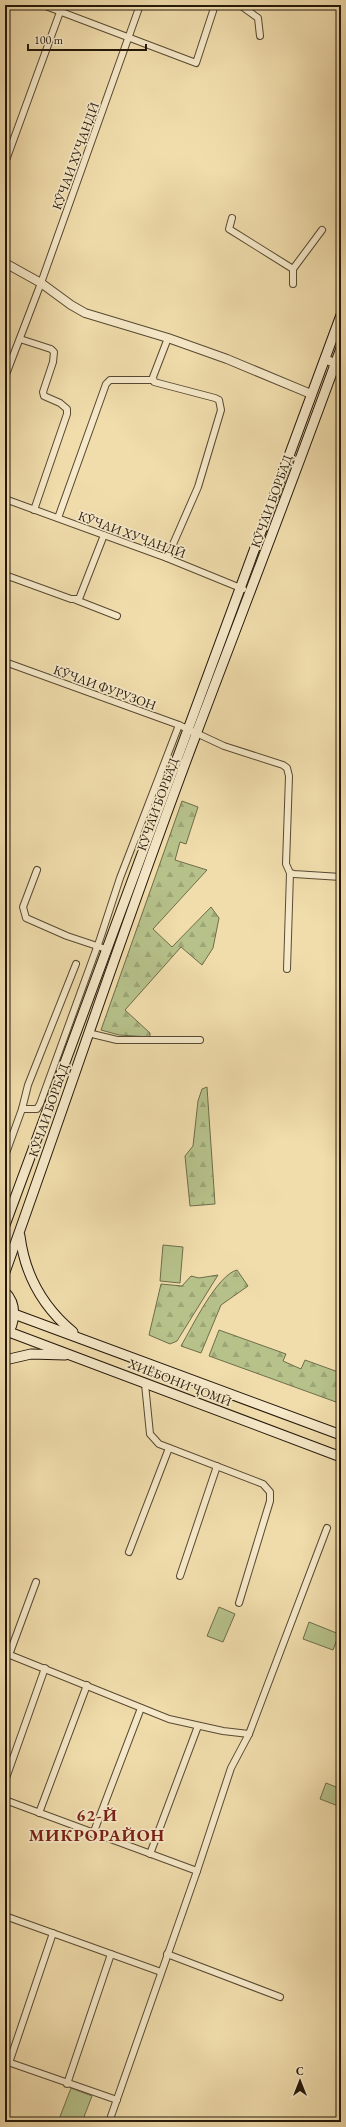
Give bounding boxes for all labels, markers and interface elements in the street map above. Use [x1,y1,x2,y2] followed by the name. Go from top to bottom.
[28,26,146,52] scale bar
[34,32,64,48] text: 100 m
[48,100,103,212] street label: КӮЧАИ ХУҶАНДӢ
[247,452,296,550] street label: КӮЧАИ БОРБАД
[76,507,188,562] street label: КӮЧАИ ХУҶАНДӢ
[51,661,159,714] street label: КӮЧАИ ФУРУЗОН
[133,755,182,853] street label: КӮЧАИ БОРБАД
[24,1061,72,1159] street label: КӮЧАИ БОРБАД
[125,1355,234,1410] street label: ХИЁБОНИ ҶОМӢ
[29,1804,165,1846] district label: 62-Й МИКРОРАЙОН
[280,2061,320,2101] north arrow
[296,2064,304,2078] text: С

